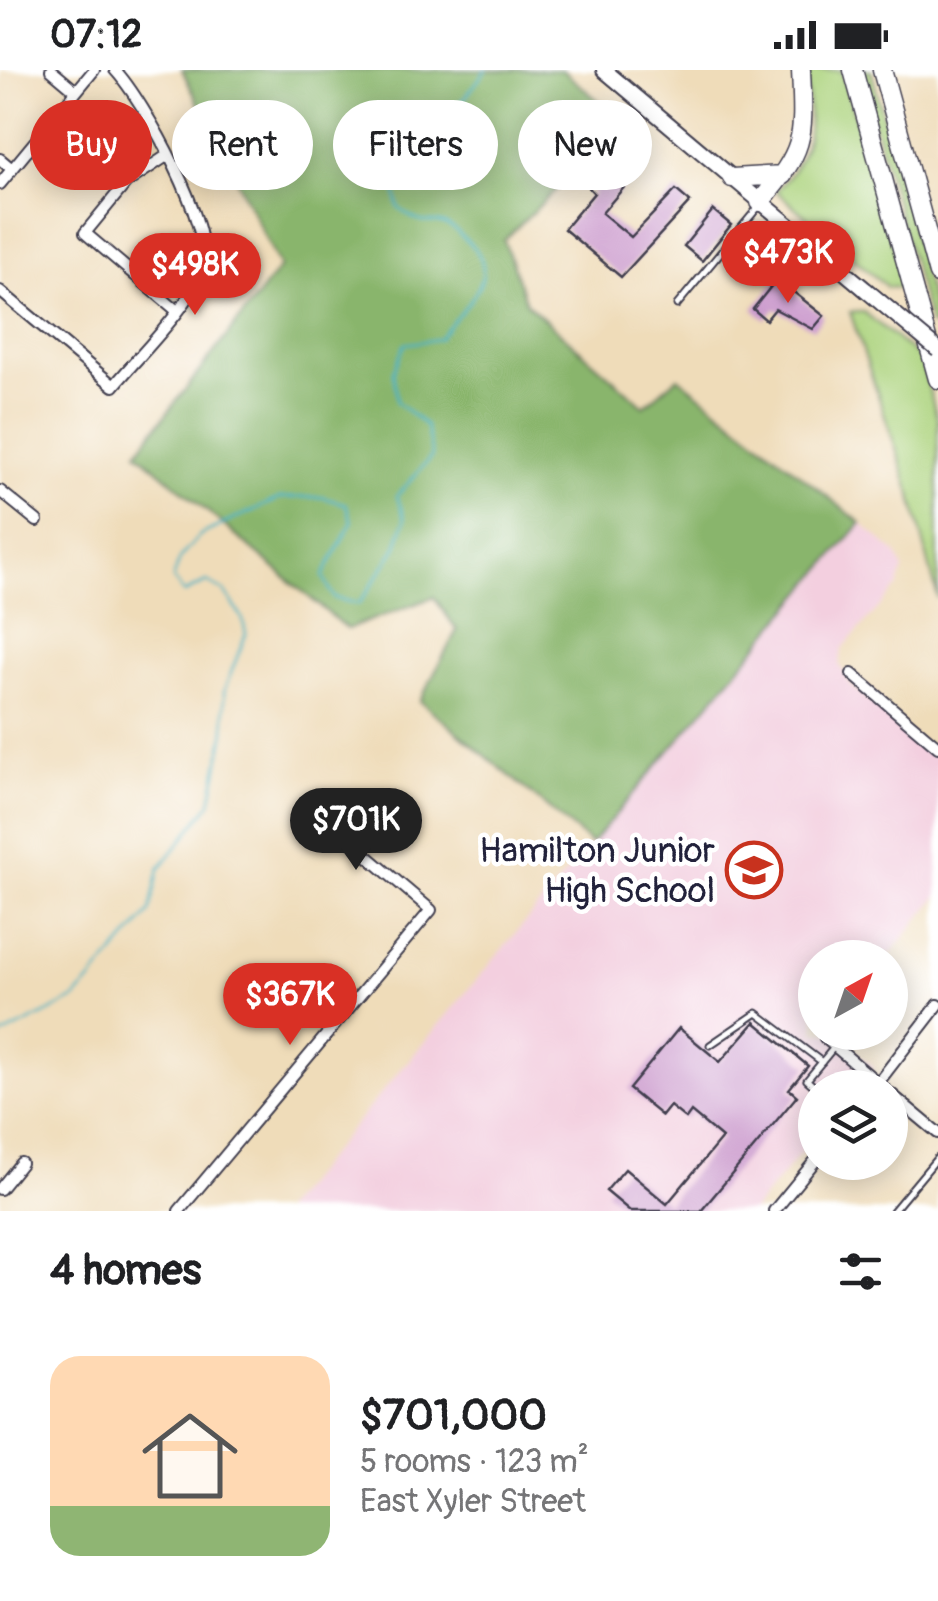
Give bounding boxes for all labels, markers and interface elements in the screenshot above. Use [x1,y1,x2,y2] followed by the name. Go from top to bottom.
[50,11,142,59] text: 07:12
[30,100,152,190] chip: Buy
[172,100,313,190] chip: Rent
[333,100,498,190] chip: Filters
[518,100,652,190] chip: New
[718,221,858,306] pin: $473K
[125,233,265,318] pin: $498K
[743,233,833,273] text: $473K
[151,245,239,285] text: $498K
[286,788,426,873] pin: $701K
[312,800,400,840] text: $701K
[479,829,715,913] place label: Hamilton Junior High School
[724,840,784,900] school or university icon: Hamilton Junior High School
[798,940,908,1050] north arrow
[798,940,908,1180] map controls
[220,963,360,1048] pin: $367K
[245,975,335,1015] text: $367K
[798,1070,908,1180] button: layers
[833,1244,888,1299] icon: filters
[50,1245,201,1297] text: 4 homes
[360,1390,547,1442] text: $701,000
[130,1396,250,1516] icon: home
[360,1442,589,1482] text: 5 rooms · 123 m²
[360,1482,586,1522] text: East Xyler Street

